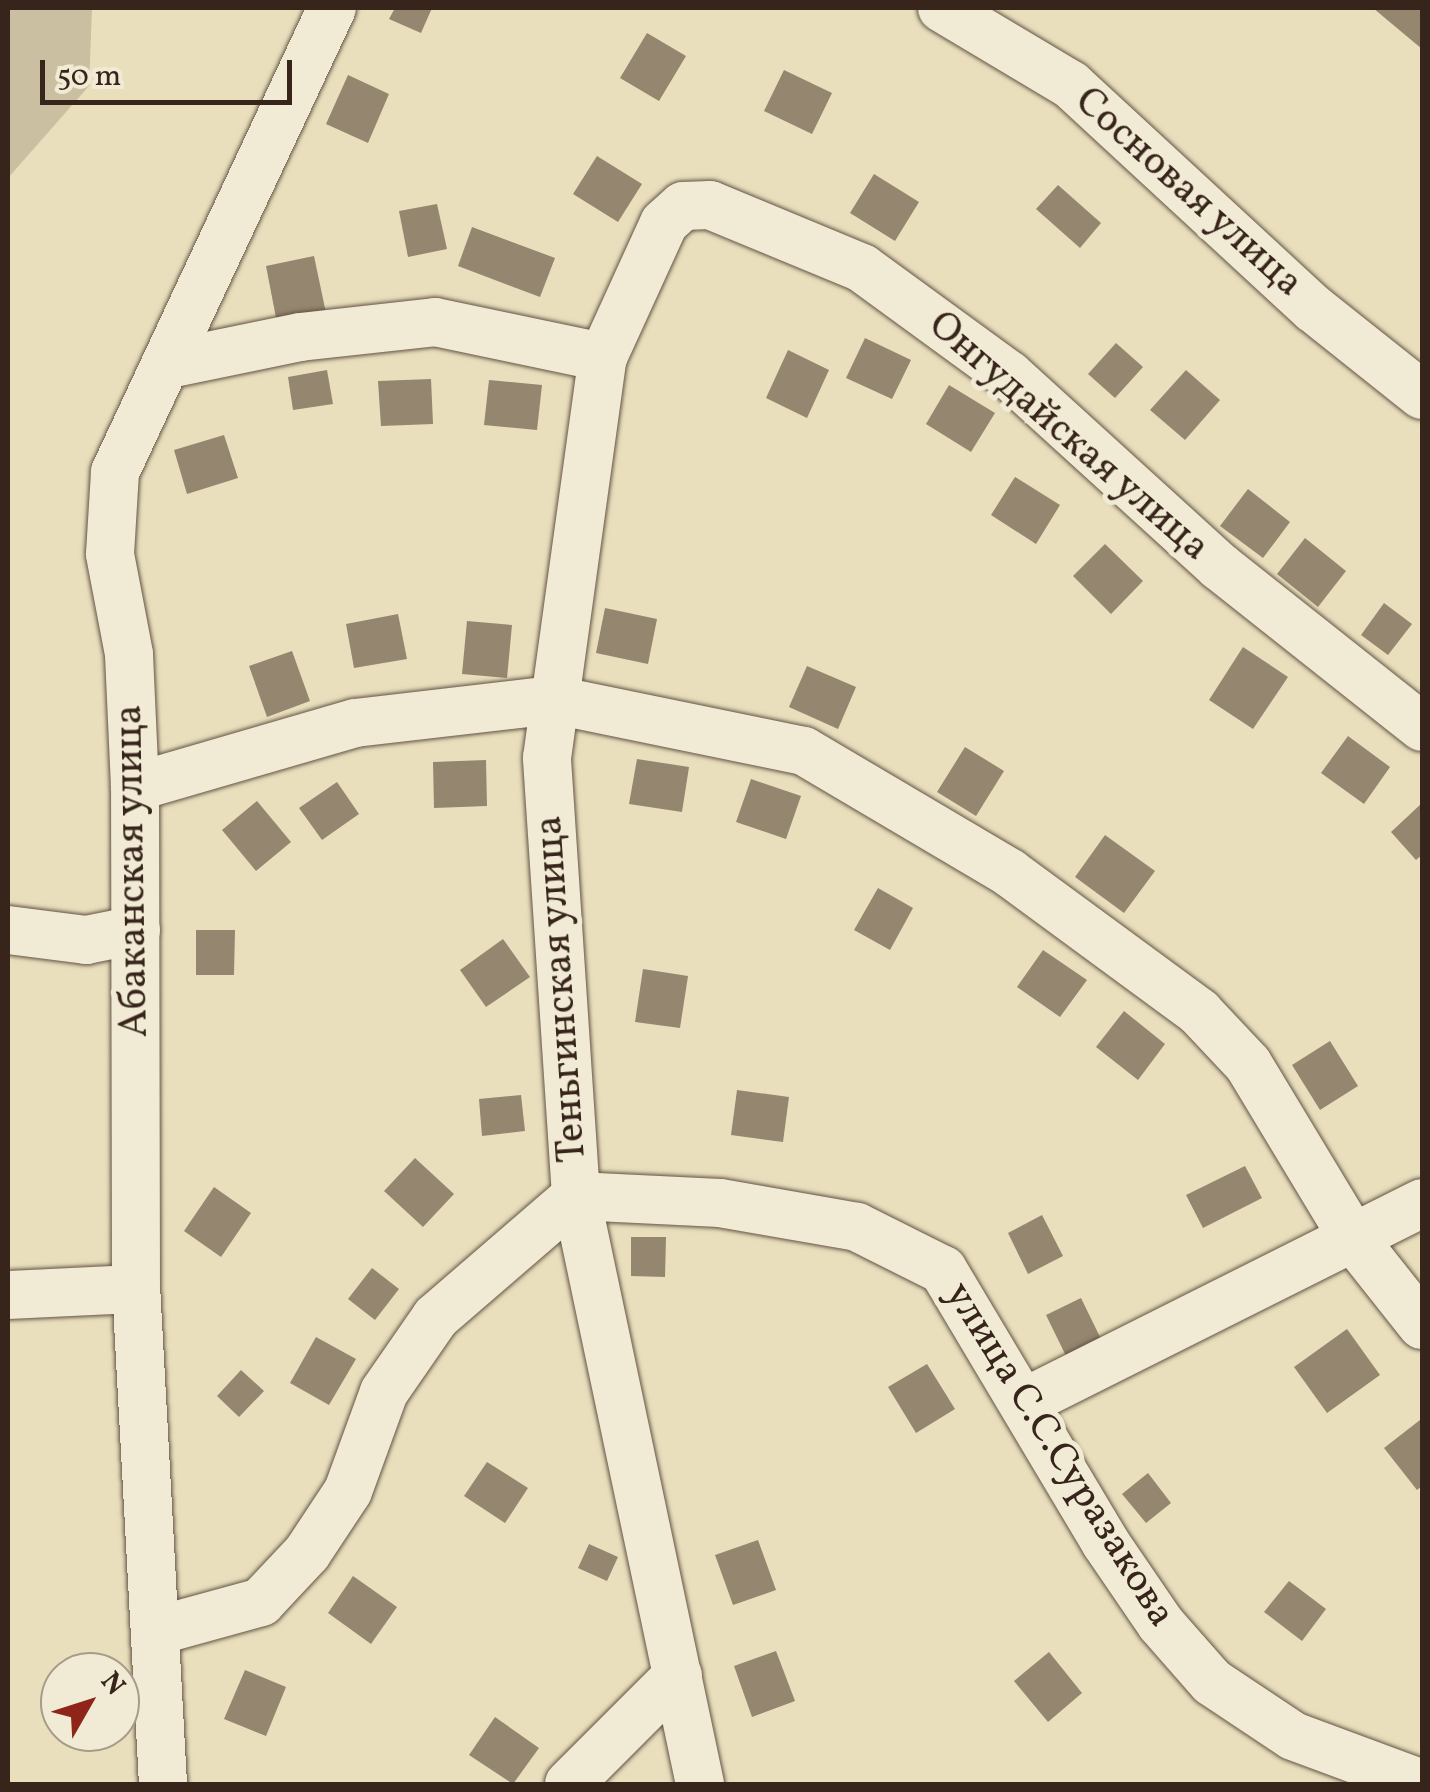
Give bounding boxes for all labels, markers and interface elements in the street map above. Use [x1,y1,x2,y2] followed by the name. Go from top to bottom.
[45,40,298,102] scale bar
[57,56,121,98] text: 50 m
[1064,78,1312,308] street label: Сосновая улица
[917,302,1219,572] street label: Онгудайская улица
[106,704,160,1038] street label: Абаканская улица
[526,813,598,1165] street label: Теньгинская улица
[933,1274,1185,1636] street label: улица С.С.Суразакова
[40,1652,140,1752] north arrow
[91,1664,134,1704] text: N

